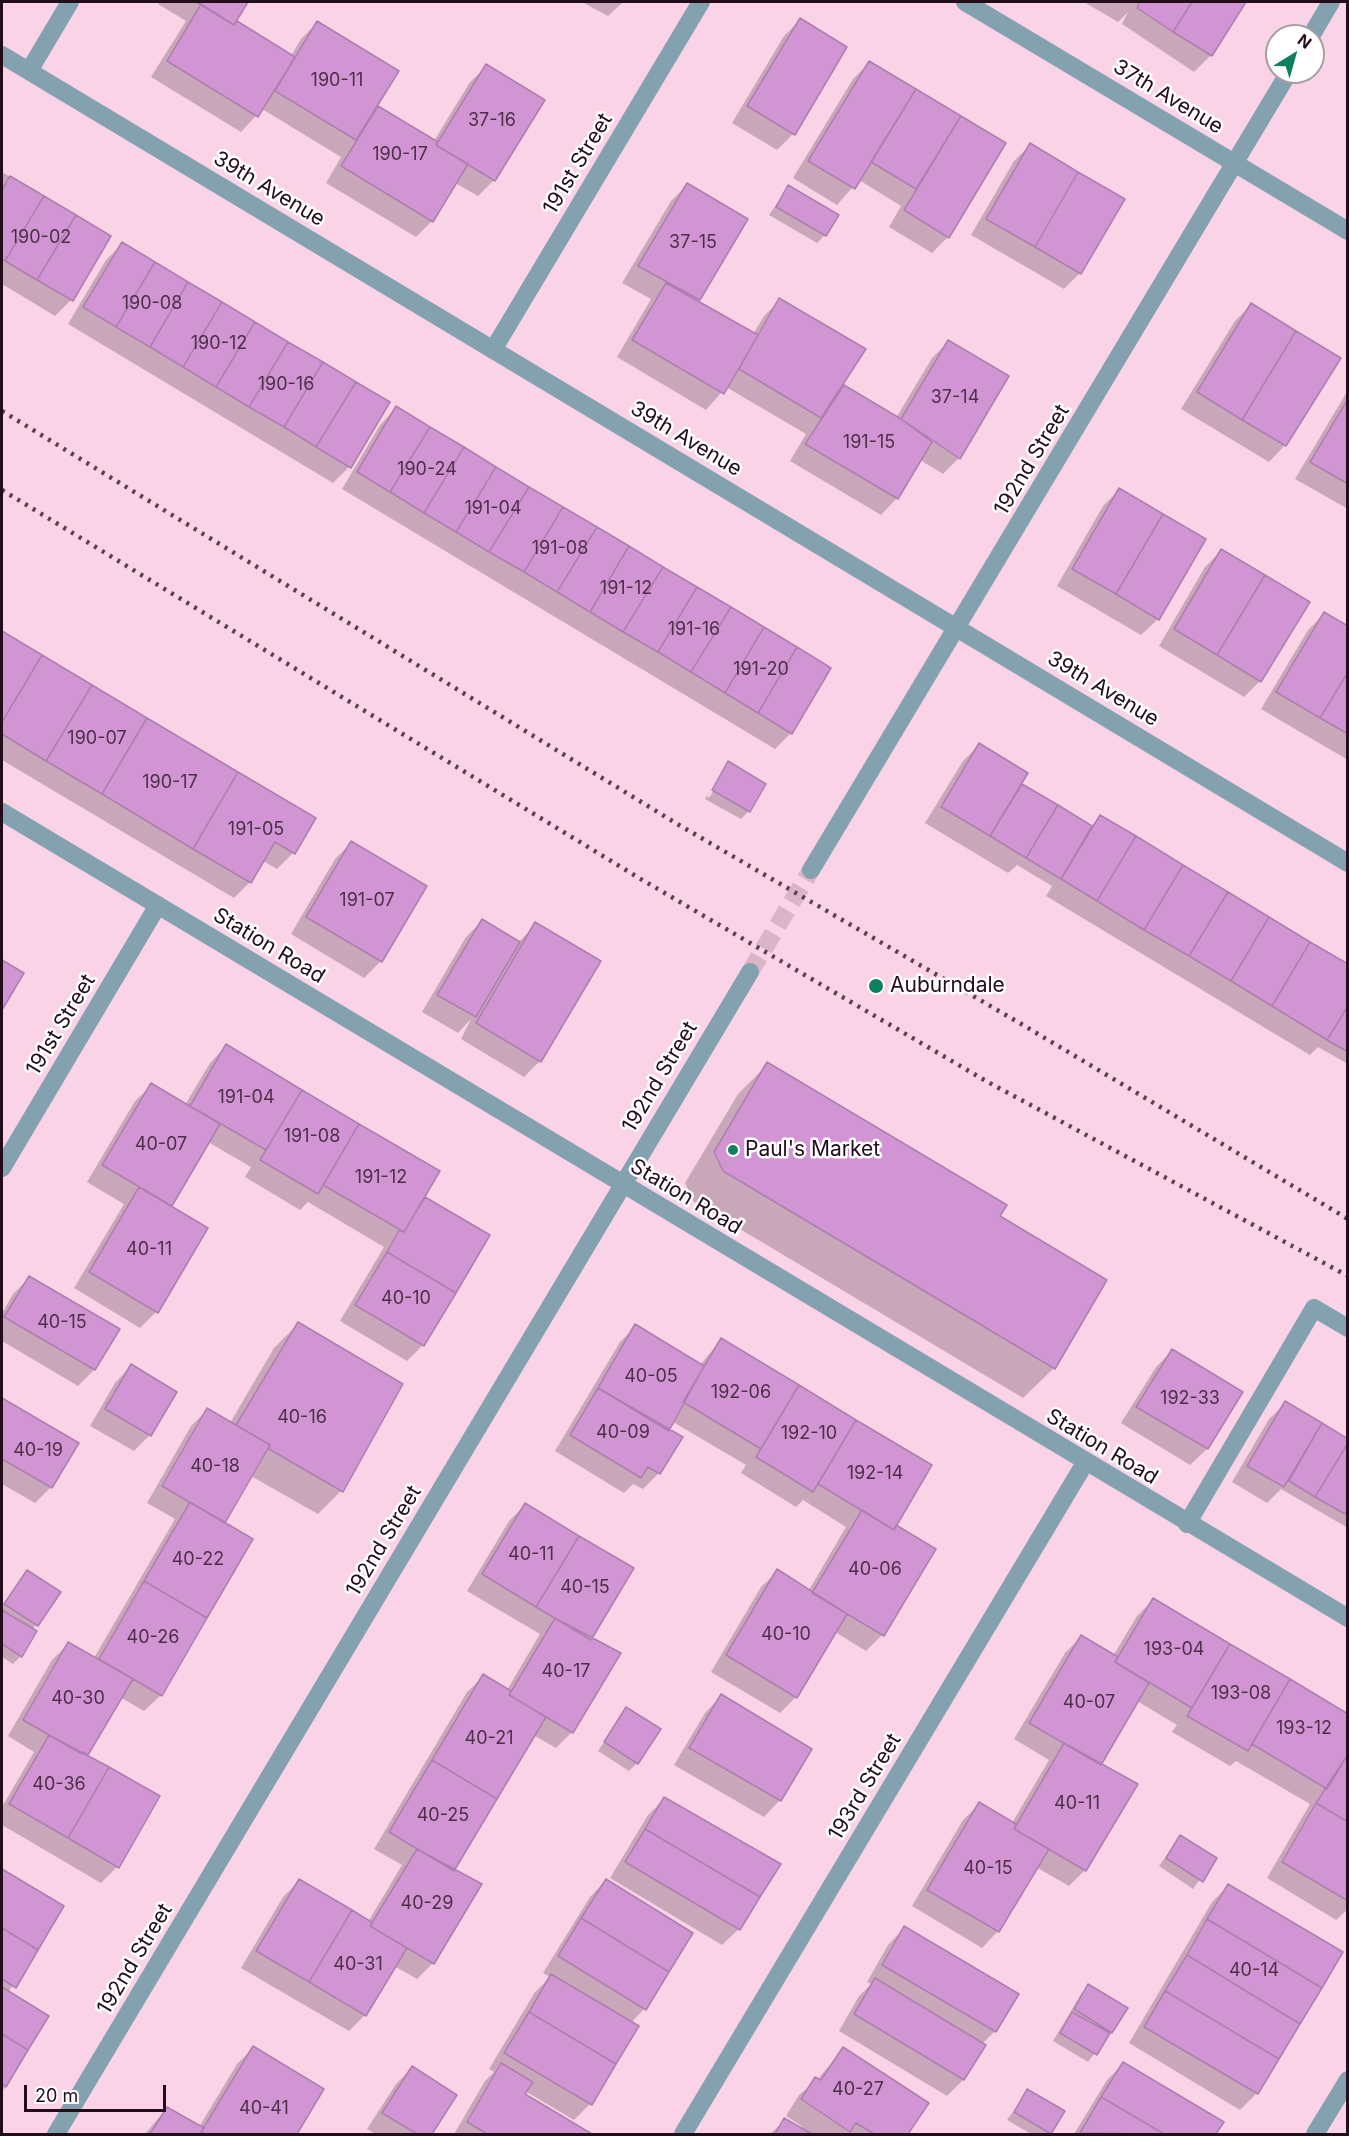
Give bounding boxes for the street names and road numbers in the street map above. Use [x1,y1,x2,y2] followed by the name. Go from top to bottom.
[1108,54,1228,140] street label: 37th Avenue
[538,109,618,219] street label: 191st Street
[209,146,329,232] street label: 39th Avenue
[626,396,746,482] street label: 39th Avenue
[989,400,1075,520] street label: 192nd Street
[1043,646,1163,732] street label: 39th Avenue
[209,903,329,989] street label: Station Road
[21,970,101,1080] street label: 191st Street
[617,1017,703,1137] street label: 192nd Street
[626,1154,746,1240] street label: Station Road
[1042,1404,1162,1490] street label: Station Road
[341,1481,427,1601] street label: 192nd Street
[823,1729,907,1845] street label: 193rd Street
[92,1899,178,2019] street label: 192nd Street

